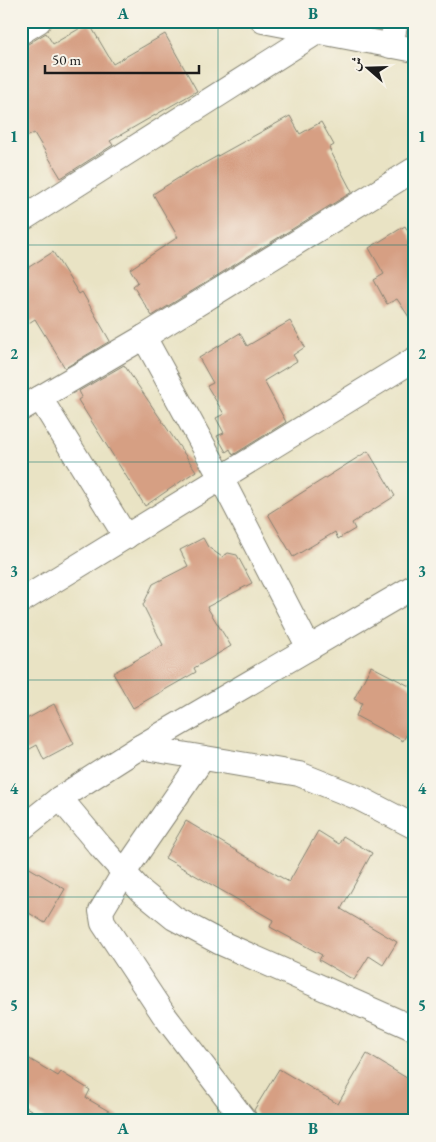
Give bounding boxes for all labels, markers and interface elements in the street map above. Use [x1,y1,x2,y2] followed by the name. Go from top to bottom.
[116,3,129,24] text: A
[308,3,318,24] text: B
[45,42,199,74] scale bar
[344,42,394,92] north arrow
[52,50,81,69] text: 50 m
[345,54,367,73] text: ش
[10,126,18,147] text: 1
[418,126,426,147] text: 1
[10,343,19,364] text: 2
[418,343,427,364] text: 2
[10,561,18,582] text: 3
[418,561,426,582] text: 3
[10,778,19,799] text: 4
[418,778,427,799] text: 4
[10,995,18,1016] text: 5
[418,995,426,1016] text: 5
[116,1118,129,1139] text: A
[308,1118,318,1139] text: B

